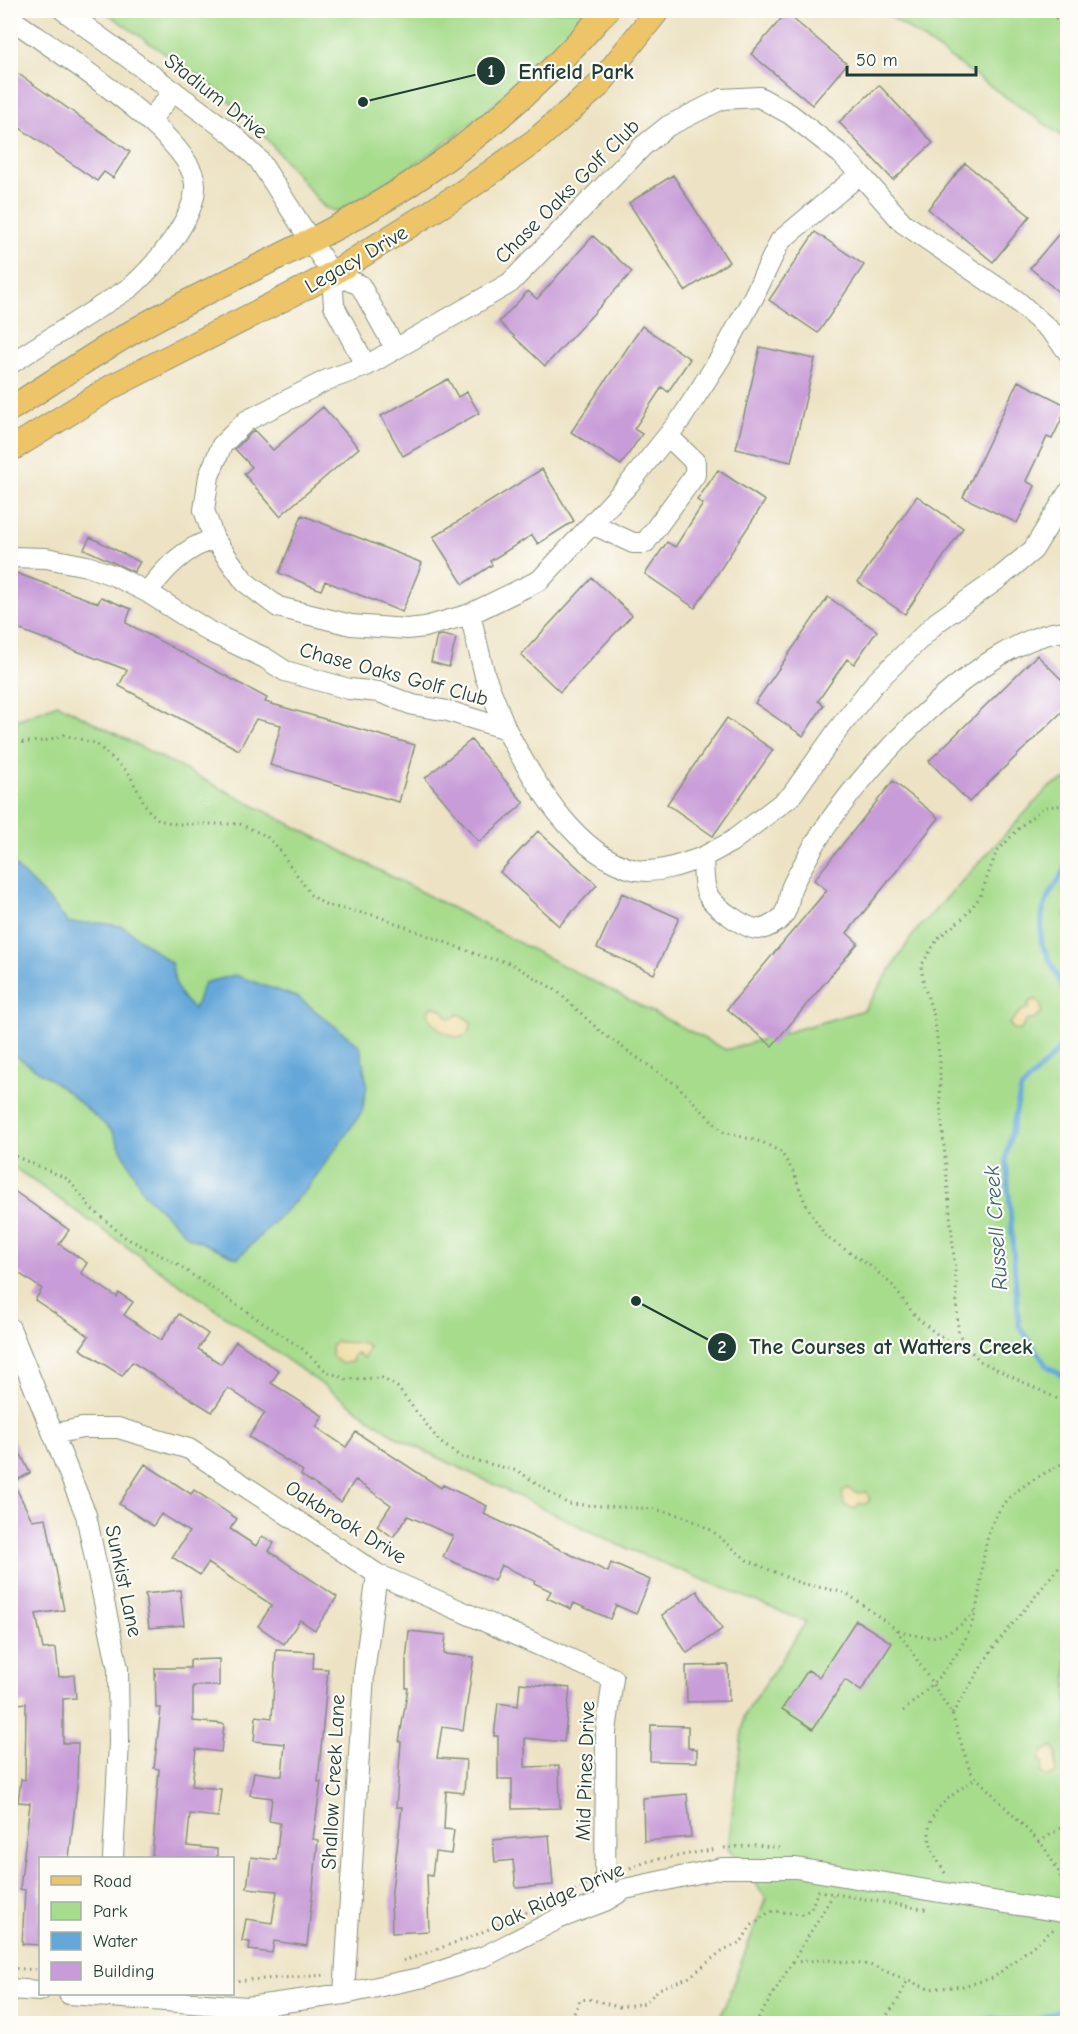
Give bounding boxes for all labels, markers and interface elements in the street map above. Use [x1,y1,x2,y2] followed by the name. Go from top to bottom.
[847,39,976,77] scale bar
[160,48,272,144] street label: Stadium Drive
[856,50,898,71] text: 50 m
[476,51,646,91] callout: Enfield Park
[518,59,634,85] text: Enfield Park
[487,61,495,82] text: 1
[490,114,644,268] street label: Chase Oaks Golf Club
[300,220,412,298] street label: Legacy Drive
[297,637,491,711] street label: Chase Oaks Golf Club
[979,1164,1013,1291] water label: Russell Creek
[707,1327,1045,1367] callout: The Courses at Watters Creek
[749,1334,1033,1360] text: The Courses at Watters Creek
[718,1337,727,1358] text: 2
[281,1475,411,1569] street label: Oakbrook Drive
[100,1523,148,1639] street label: Sunkist Lane
[316,1694,350,1870] street label: Shallow Creek Lane
[571,1701,599,1841] street label: Mid Pines Drive
[39,1857,234,1995] legend
[486,1857,628,1937] street label: Oak Ridge Drive
[93,1871,132,1892] text: Road
[93,1901,128,1922] text: Park
[93,1931,138,1952] text: Water
[93,1961,155,1982] text: Building

